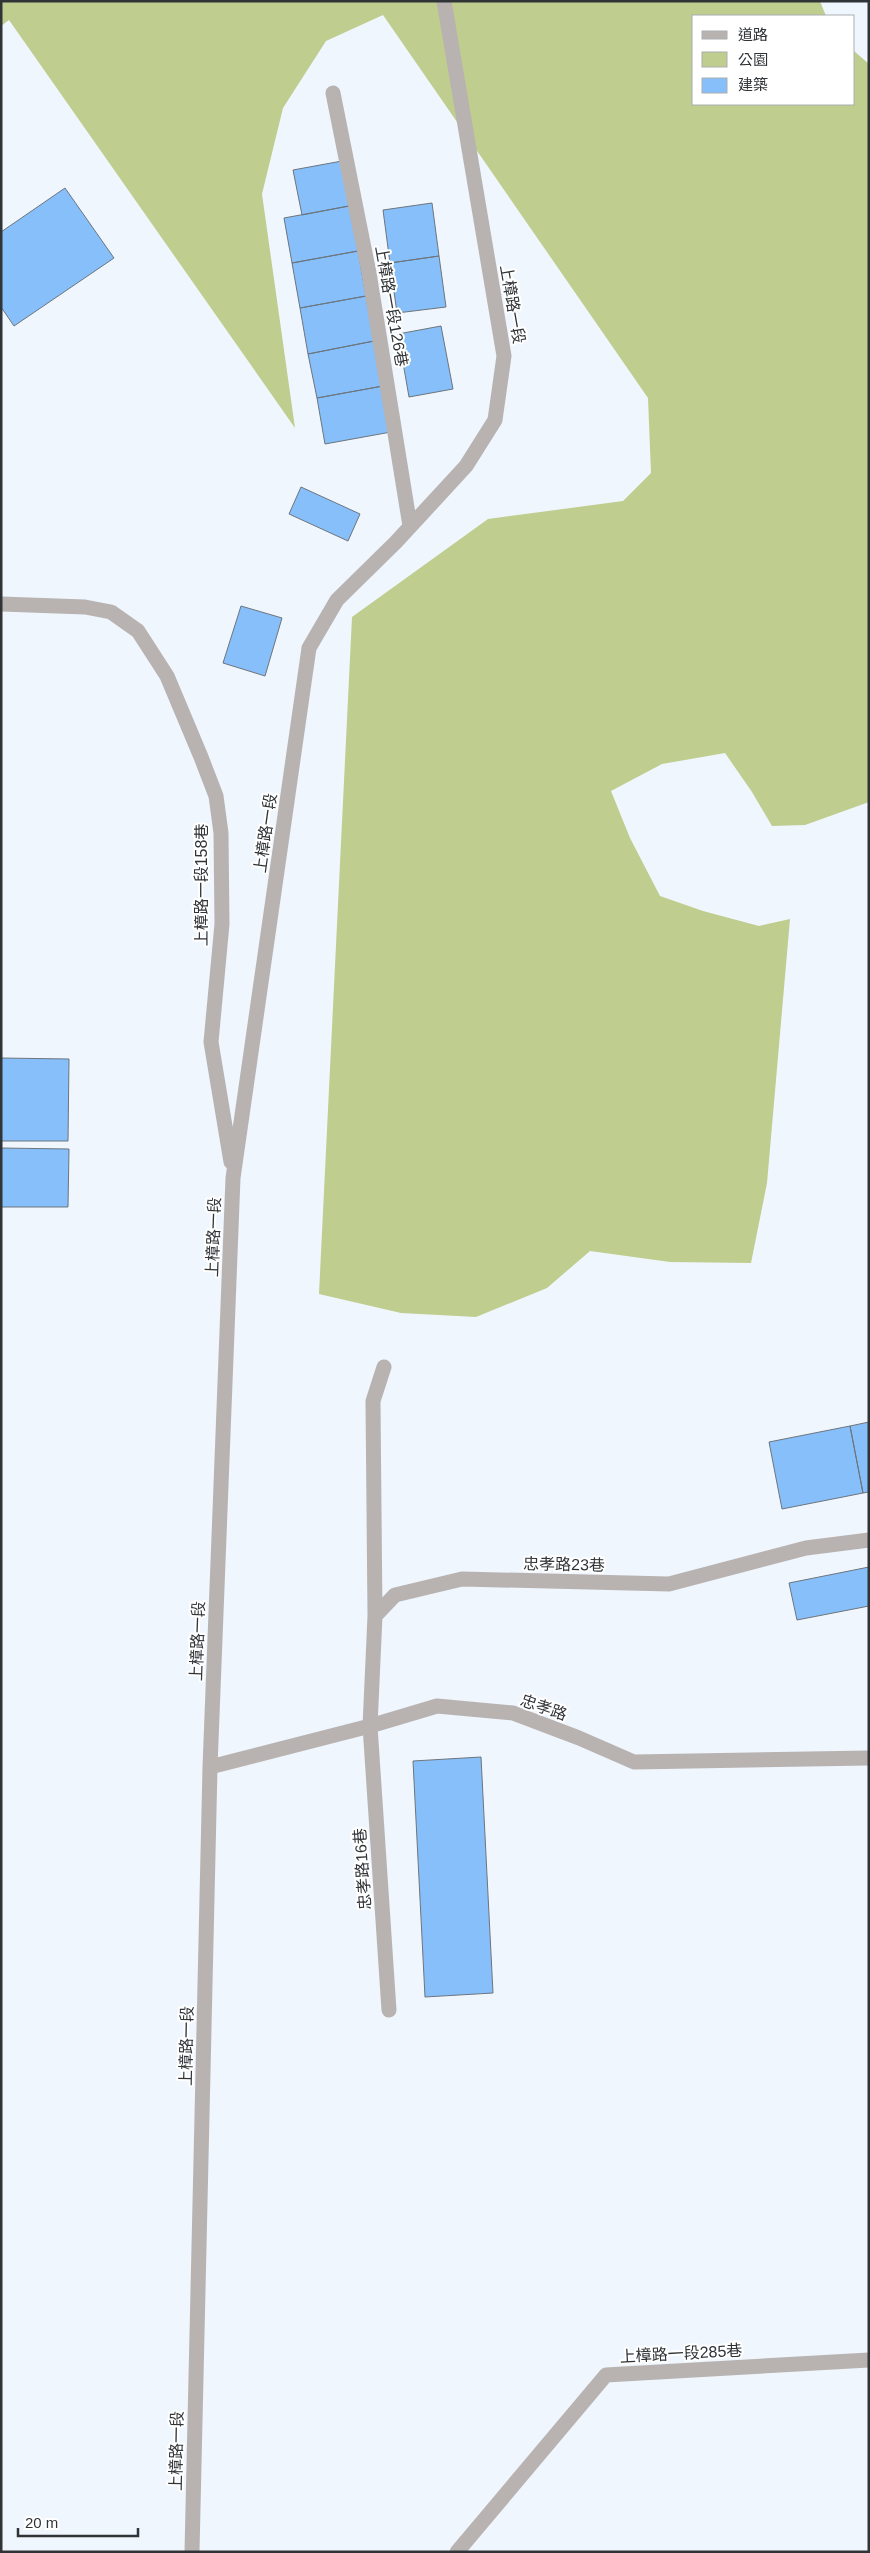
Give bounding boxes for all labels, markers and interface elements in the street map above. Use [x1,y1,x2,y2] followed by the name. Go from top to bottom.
[692,15,855,105] legend
[738,26,768,43] text: 道路
[738,51,768,68] text: 公園
[738,76,768,93] text: 建築
[372,244,411,368] street label: 上樟路一段126巷
[497,263,528,345] street label: 上樟路一段
[252,792,279,874] street label: 上樟路一段
[193,824,210,946] street label: 上樟路一段158巷
[204,1197,223,1277] street label: 上樟路一段
[523,1555,605,1574] street label: 忠孝路23巷
[188,1601,207,1681] street label: 上樟路一段
[518,1692,569,1723] street label: 忠孝路
[351,1828,374,1910] street label: 忠孝路16巷
[177,2006,196,2086] street label: 上樟路一段
[619,2342,743,2365] street label: 上樟路一段285巷
[167,2411,186,2491] street label: 上樟路一段
[18,2506,138,2538] scale bar
[25,2514,58,2531] text: 20 m

